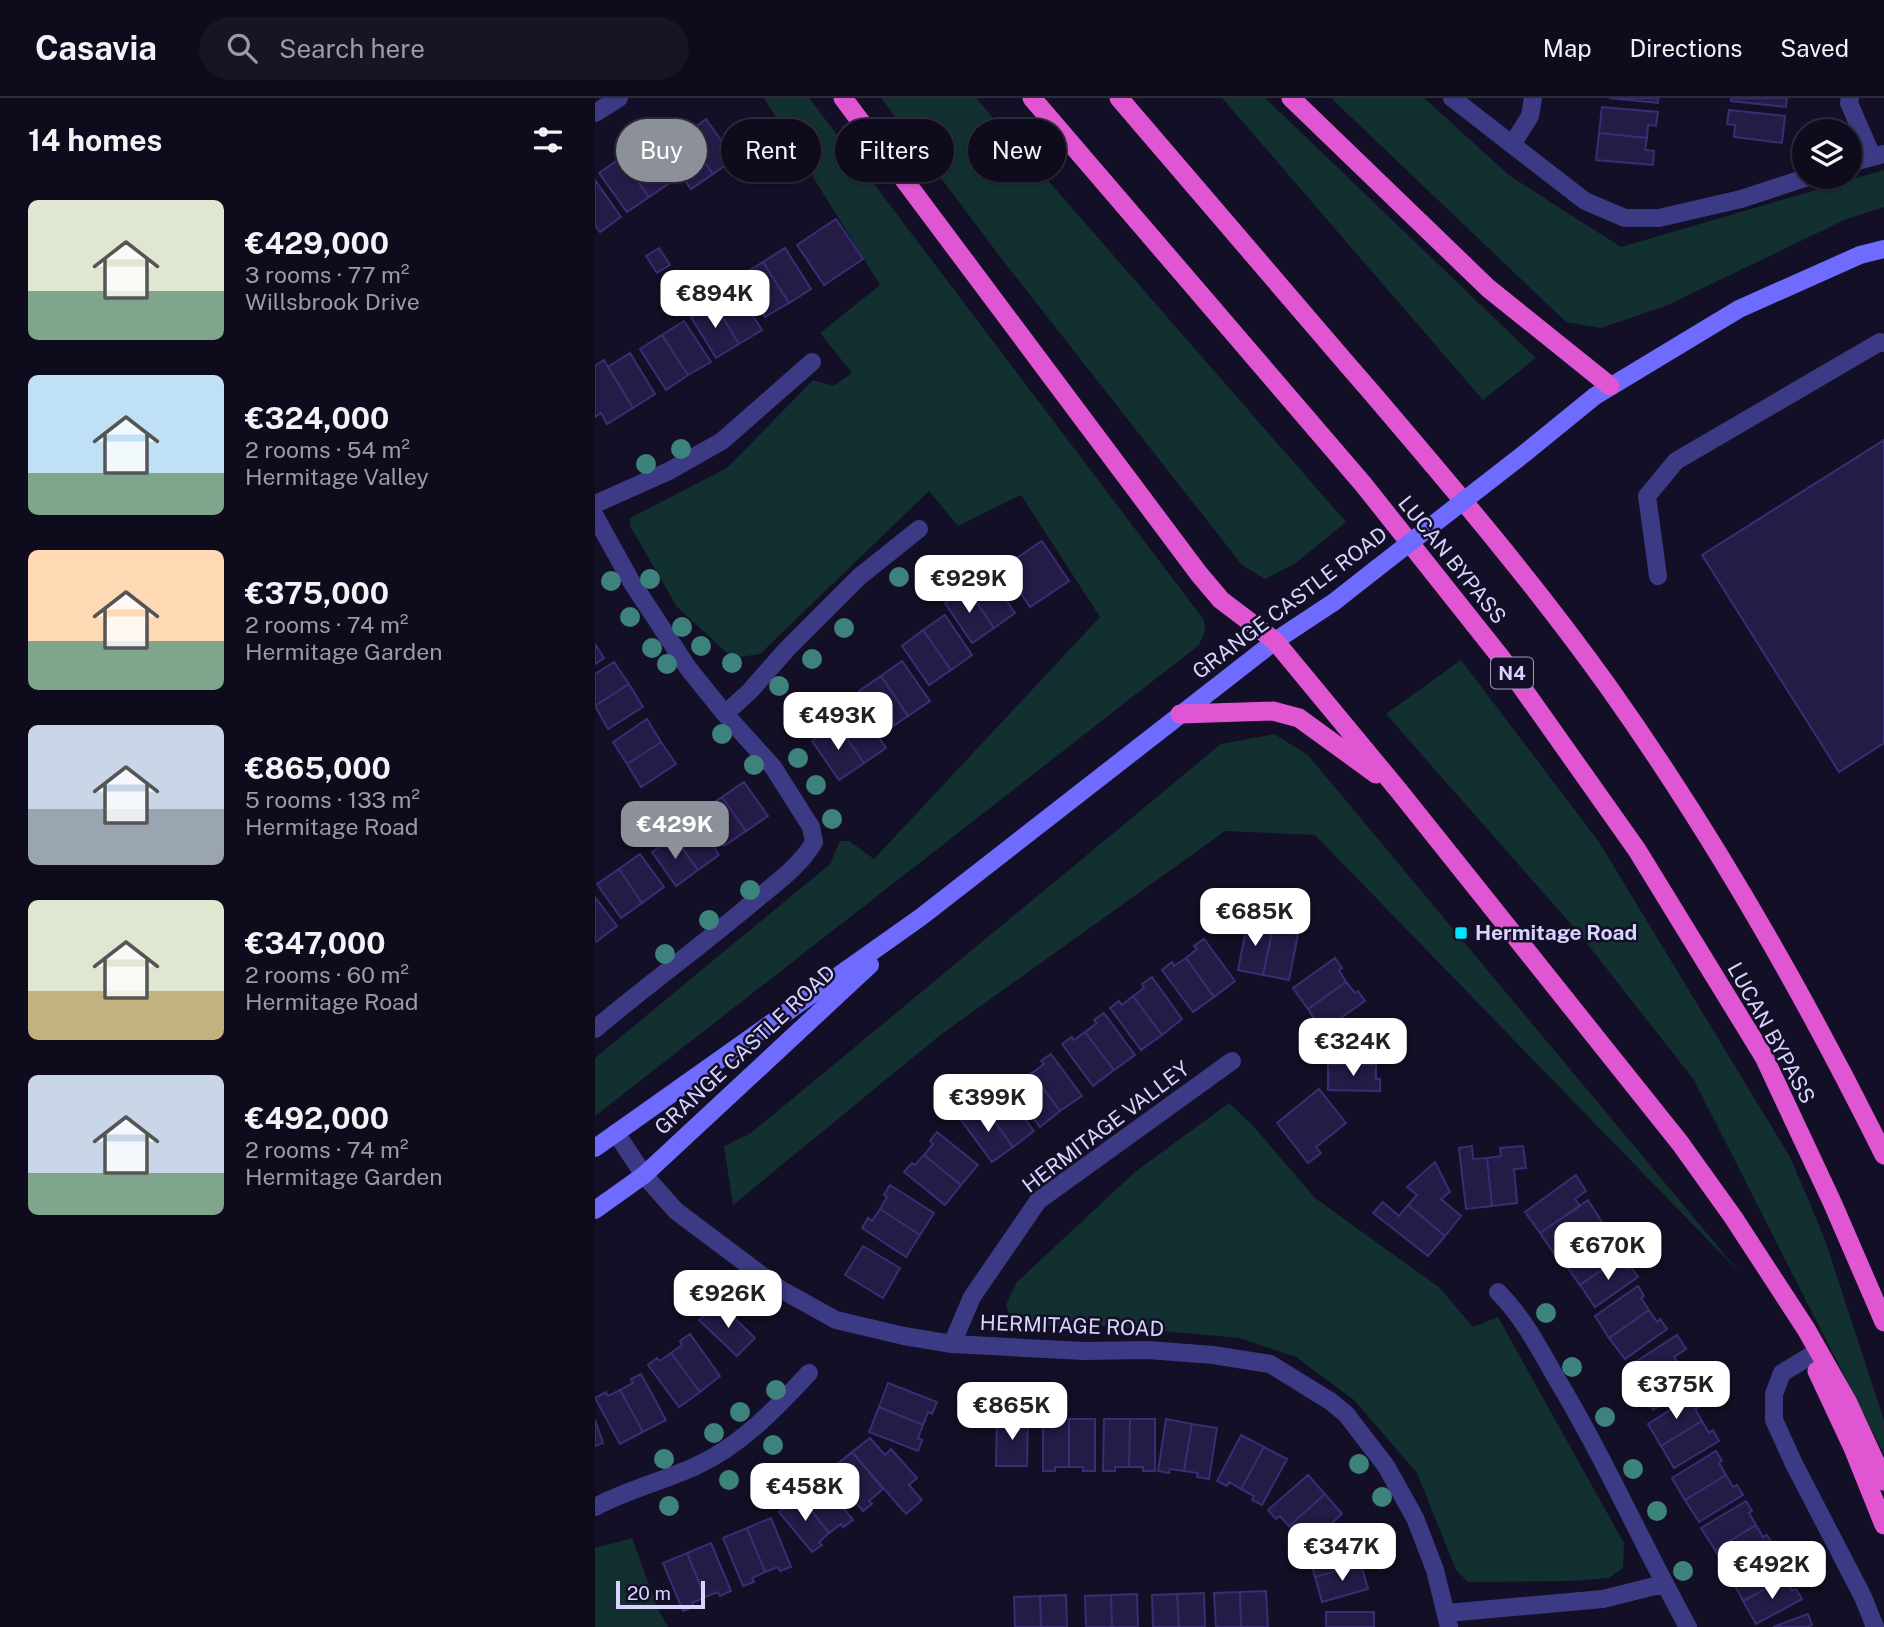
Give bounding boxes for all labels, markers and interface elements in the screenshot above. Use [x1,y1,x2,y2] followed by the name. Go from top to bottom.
[199,17,689,80] search box
[35,29,157,67] text: Casavia
[223,29,261,67] icon: search
[279,33,425,64] text: Search here
[1543,34,1592,62] text: Map
[1630,34,1742,62] text: Directions
[1780,34,1849,62] text: Saved
[616,119,707,182] chip: Buy
[721,119,821,182] chip: Rent
[835,119,954,182] chip: Filters
[968,119,1066,182] chip: New
[1792,119,1862,189] map controls
[1792,119,1862,189] button: layers
[529,121,567,159] icon: filters
[28,122,162,158] text: 14 homes
[245,225,389,261] text: €429,000
[84,228,168,312] icon: home
[245,261,409,288] text: 3 rooms · 77 m²
[666,271,764,330] pin: €894K
[676,279,754,306] text: €894K
[245,288,420,315] text: Willsbrook Drive
[245,400,389,436] text: €324,000
[84,403,168,487] icon: home
[245,436,410,463] text: 2 rooms · 54 m²
[245,463,429,490] text: Hermitage Valley
[1393,491,1512,629] street label: LUCAN BYPASS
[1187,521,1392,684] street label: GRANGE CASTLE ROAD
[920,556,1018,615] pin: €929K
[931,564,1007,591] text: €929K
[245,575,389,611] text: €375,000
[84,578,168,662] icon: home
[245,611,408,638] text: 2 rooms · 74 m²
[245,638,442,665] text: Hermitage Garden
[1491,658,1533,688] road number: N4
[789,692,887,752] pin: €493K
[800,701,876,728] text: €493K
[245,750,391,786] text: €865,000
[84,753,168,837] icon: home
[245,786,420,813] text: 5 rooms · 133 m²
[626,802,724,861] pin: €429K
[637,810,713,837] text: €429K
[245,813,419,840] text: Hermitage Road
[1206,888,1304,948] pin: €685K
[1216,897,1294,924] text: €685K
[1475,920,1637,945] place label: Hermitage Road
[245,925,386,961] text: €347,000
[1453,925,1469,941] marker: Hermitage Road
[84,928,168,1012] icon: home
[1722,958,1821,1108] street label: LUCAN BYPASS
[649,960,840,1140] street label: GRANGE CASTLE ROAD
[245,961,409,988] text: 2 rooms · 60 m²
[245,988,419,1015] text: Hermitage Road
[1304,1018,1402,1078] pin: €324K
[1315,1027,1391,1054] text: €324K
[1017,1055,1194,1198] street label: HERMITAGE VALLEY
[939,1074,1037,1134] pin: €399K
[950,1083,1026,1110] text: €399K
[245,1100,389,1136] text: €492,000
[84,1103,168,1187] icon: home
[245,1136,408,1163] text: 2 rooms · 74 m²
[245,1163,442,1190] text: Hermitage Garden
[1559,1222,1657,1282] pin: €670K
[1570,1231,1646,1258] text: €670K
[679,1270,777,1330] pin: €926K
[690,1279,766,1306] text: €926K
[979,1310,1165,1341] street label: HERMITAGE ROAD
[1627,1362,1725,1421] pin: €375K
[1638,1370,1714,1397] text: €375K
[963,1382,1061,1442] pin: €865K
[973,1391,1051,1418] text: €865K
[756,1464,854,1523] pin: €458K
[766,1472,844,1499] text: €458K
[1293,1524,1391,1583] pin: €347K
[1304,1532,1380,1559] text: €347K
[1723,1542,1821,1601] pin: €492K
[1734,1550,1810,1577] text: €492K
[616,1578,705,1610] scale bar
[627,1582,671,1604] text: 20 m

